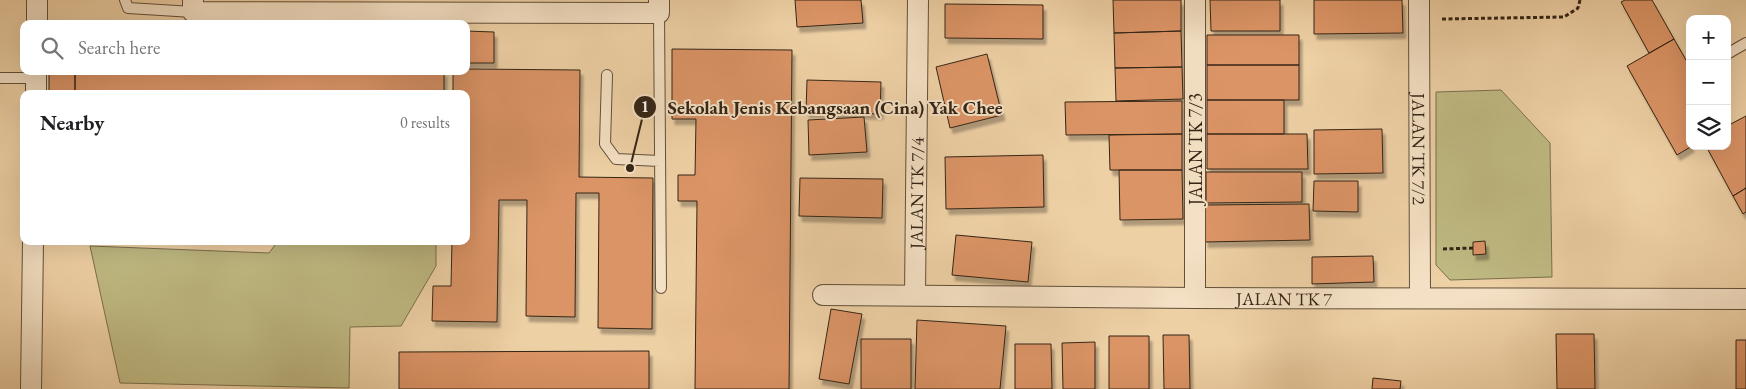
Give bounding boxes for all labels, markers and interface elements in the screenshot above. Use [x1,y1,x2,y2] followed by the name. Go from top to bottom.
[1686,15,1731,150] map controls
[1686,15,1731,60] button: +
[20,20,470,75] search box
[38,34,66,62] icon: search
[78,35,160,60] text: Search here
[1686,60,1731,105] button: −
[632,90,1012,124] callout: Sekolah Jenis Kebangsaan (Cina) Yak Chee
[1408,91,1431,205] street label: JALAN TK 7/2
[1184,93,1207,207] street label: JALAN TK 7/3
[667,95,1003,120] text: Sekolah Jenis Kebangsaan (Cina) Yak Chee
[641,97,649,116] text: 1
[1686,105,1731,150] button: layers
[40,109,104,136] text: Nearby
[400,112,450,133] text: 0 results
[904,137,928,251] street label: JALAN TK 7/4
[1234,287,1332,310] street label: JALAN TK 7

